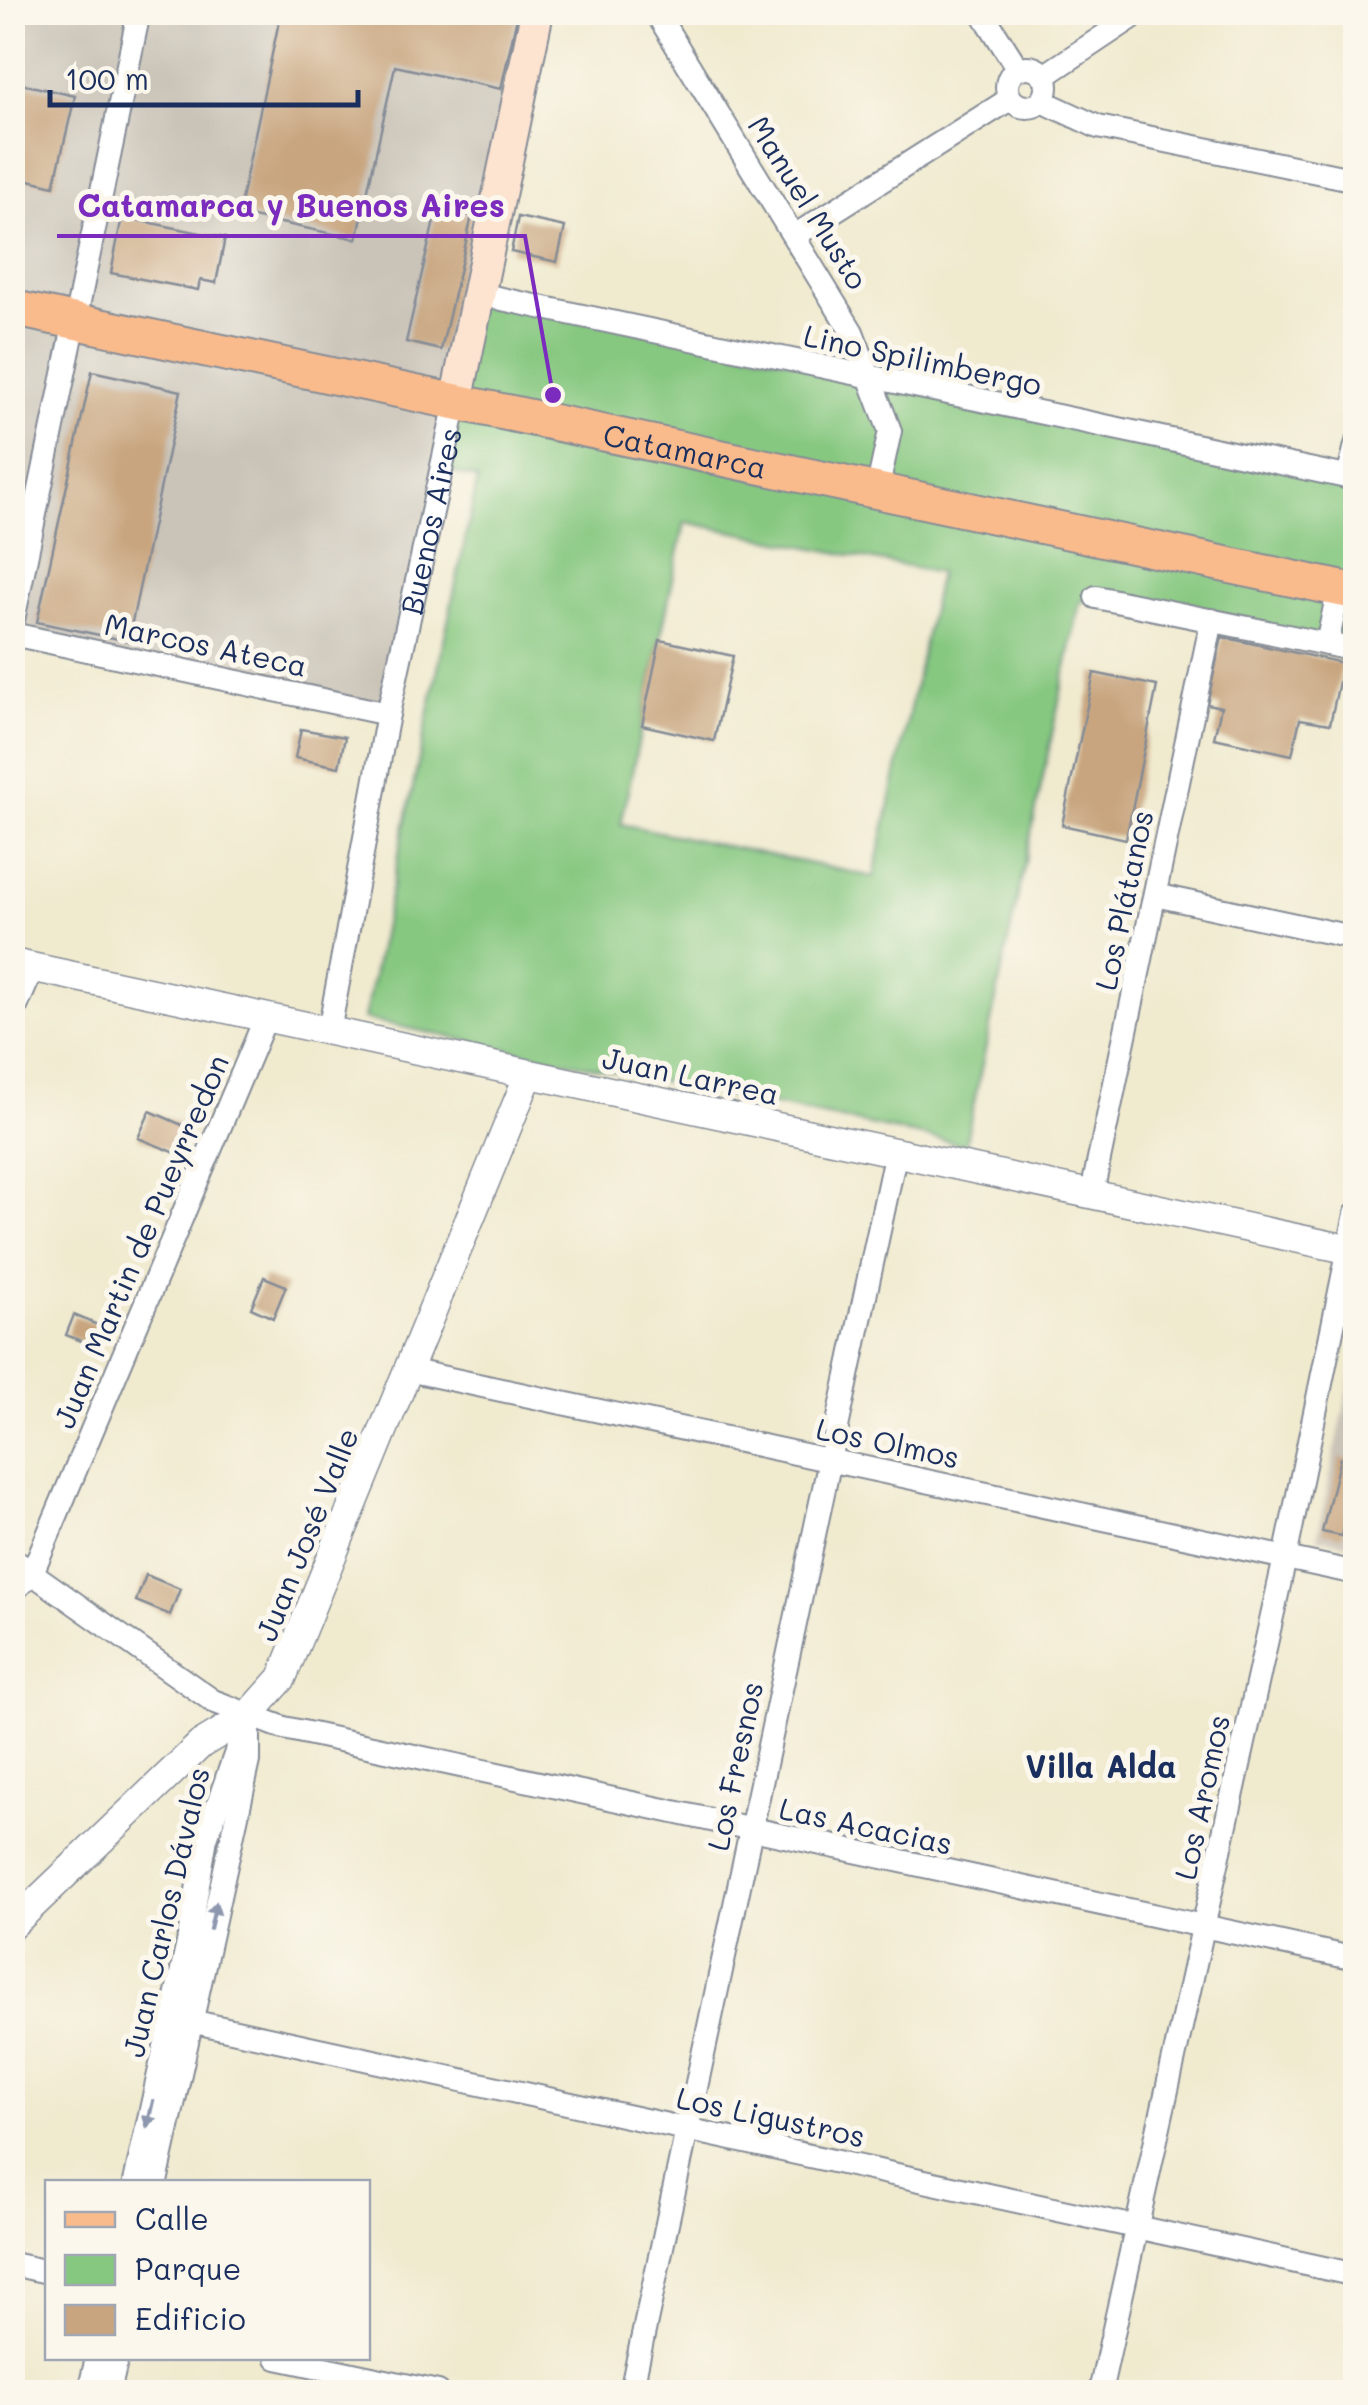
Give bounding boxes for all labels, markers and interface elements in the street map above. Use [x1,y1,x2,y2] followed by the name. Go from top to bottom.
[50,45,358,107] scale bar
[65,58,149,98] text: 100 m
[740,108,878,296] street label: Manuel Musto
[57,174,525,236] callout: Catamarca y Buenos Aires
[77,183,505,226] text: Catamarca y Buenos Aires
[800,314,1046,404] street label: Lino Spilimbergo
[600,414,771,487] street label: Catamarca
[390,424,470,618] street label: Buenos Aires
[101,603,311,685] street label: Marcos Ateca
[1084,806,1162,994] street label: Los Plátanos
[599,1037,783,1113] street label: Juan Larrea
[43,1048,237,1434] street label: Juan Martin de Pueyrredon
[813,1407,963,1477] street label: Los Olmos
[245,1422,367,1646] street label: Juan José Valle
[697,1678,771,1854] street label: Los Fresnos
[1164,1711,1238,1883] street label: Los Aromos
[1025,1744,1177,1786] district label: Villa Alda
[112,1763,218,2061] street label: Juan Carlos Dávalos
[776,1787,956,1863] street label: Las Acacias
[206,1900,221,1931] one-way arrow
[673,2077,869,2155] street label: Los Ligustros
[142,2099,158,2130] one-way arrow
[45,2180,370,2360] legend
[135,2198,209,2238] text: Calle
[135,2248,241,2288] text: Parque
[135,2298,246,2338] text: Edificio

